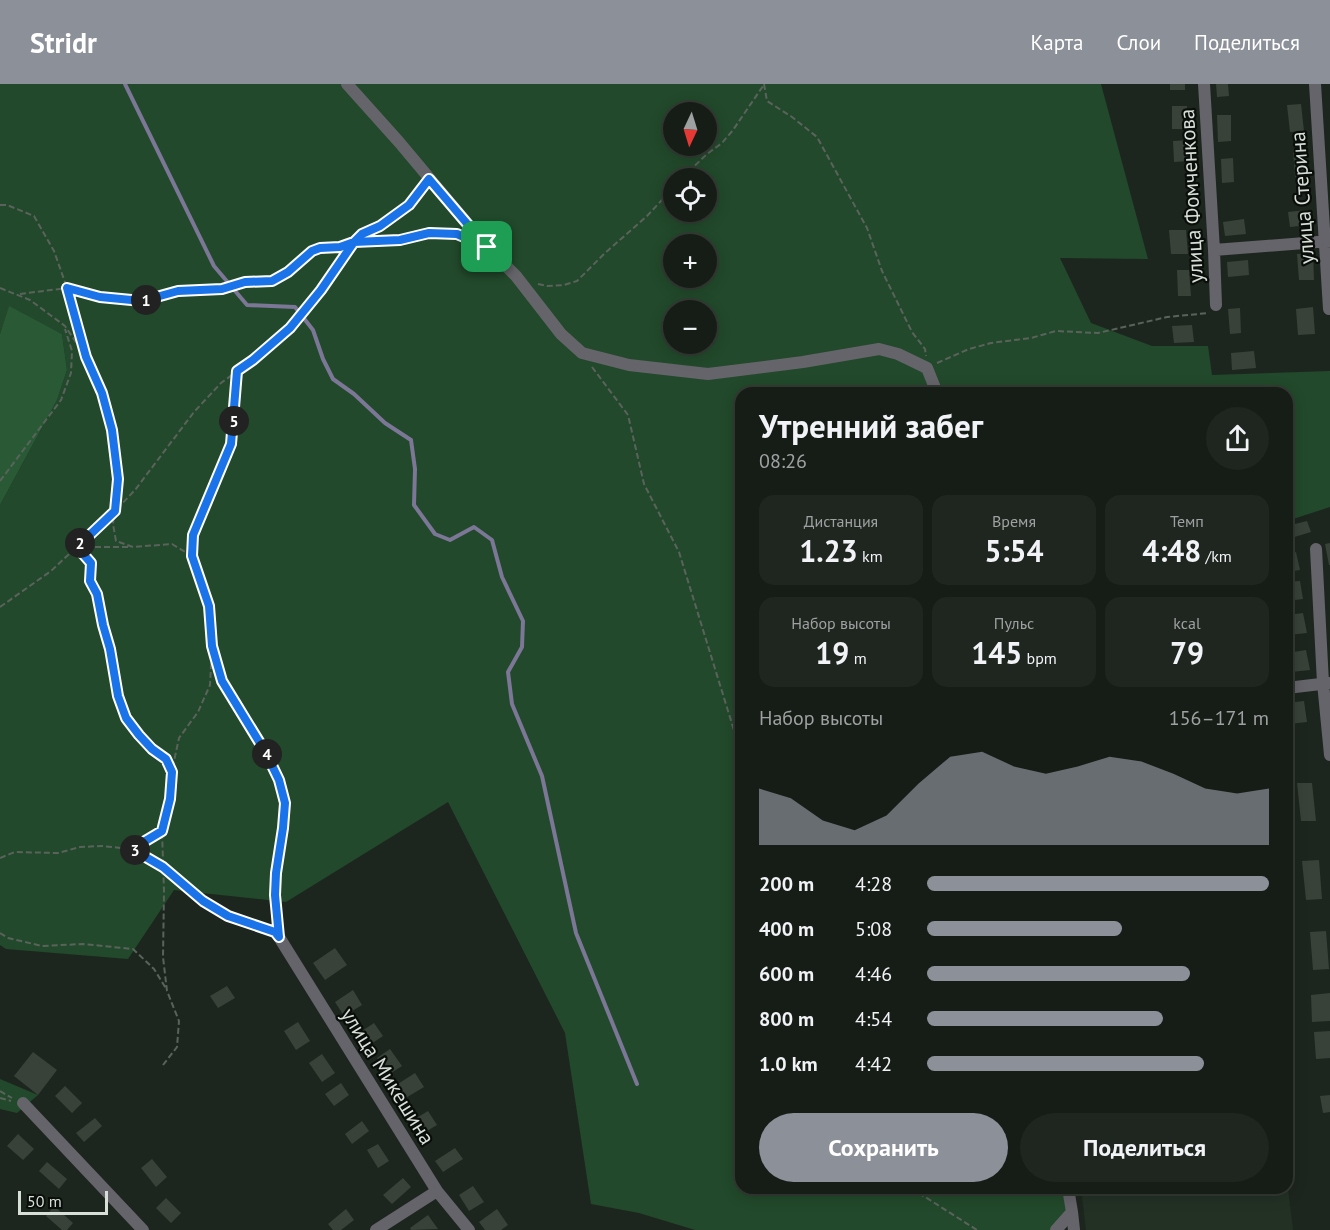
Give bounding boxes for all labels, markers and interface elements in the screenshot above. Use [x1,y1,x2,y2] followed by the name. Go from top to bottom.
[30,24,97,61] text: Stridr
[1030,29,1083,56] text: Карта
[1116,29,1161,56] text: Слои
[1194,29,1300,56] text: Поделиться
[663,102,717,156] north arrow
[663,102,717,354] map controls
[1173,108,1209,284] street label: улица Фомченкова
[1284,131,1320,265] street label: улица Стерина
[663,168,717,222] button: locate
[461,221,512,272] pin
[470,230,503,263] icon: arrive
[663,234,717,288] button: +
[131,285,161,315] pin: 1
[141,290,151,310] text: 1
[663,300,717,354] button: −
[759,404,983,447] text: Утренний забег
[219,406,249,436] pin: 5
[1206,407,1269,470] button: share
[229,411,239,431] text: 5
[759,448,807,474] text: 08:26
[804,511,878,531] text: Дистанция
[992,511,1036,531] text: Время
[1170,511,1204,531] text: Темп
[65,528,95,558] pin: 2
[799,531,858,570] text: 1.23
[984,531,1044,570] text: 5:54
[1142,531,1201,570] text: 4:48
[75,533,85,553] text: 2
[858,546,883,566] text: km
[1201,546,1232,566] text: /km
[791,613,891,633] text: Набор высоты
[994,613,1034,633] text: Пульс
[1173,613,1201,633] text: kcal
[815,633,849,672] text: 19
[971,633,1022,672] text: 145
[1170,633,1204,672] text: 79
[849,648,867,668] text: m
[1022,648,1057,668] text: bpm
[759,705,883,731] text: Набор высоты
[1169,705,1269,731] text: 156–171 m
[252,739,282,769] pin: 4
[262,744,272,764] text: 4
[120,835,150,865] pin: 3
[130,840,140,860] text: 3
[759,871,814,897] text: 200 m
[855,871,892,897] text: 4:28
[759,916,814,942] text: 400 m
[855,916,892,942] text: 5:08
[759,961,814,987] text: 600 m
[855,961,892,987] text: 4:46
[335,1003,441,1149] street label: улица Микешина
[759,1006,814,1032] text: 800 m
[855,1006,892,1032] text: 4:54
[759,1051,818,1077] text: 1.0 km
[855,1051,892,1077] text: 4:42
[759,1113,1008,1182] button: Сохранить
[1020,1113,1269,1182] button: Поделиться
[18,1188,108,1216] scale bar
[27,1191,62,1211] text: 50 m

